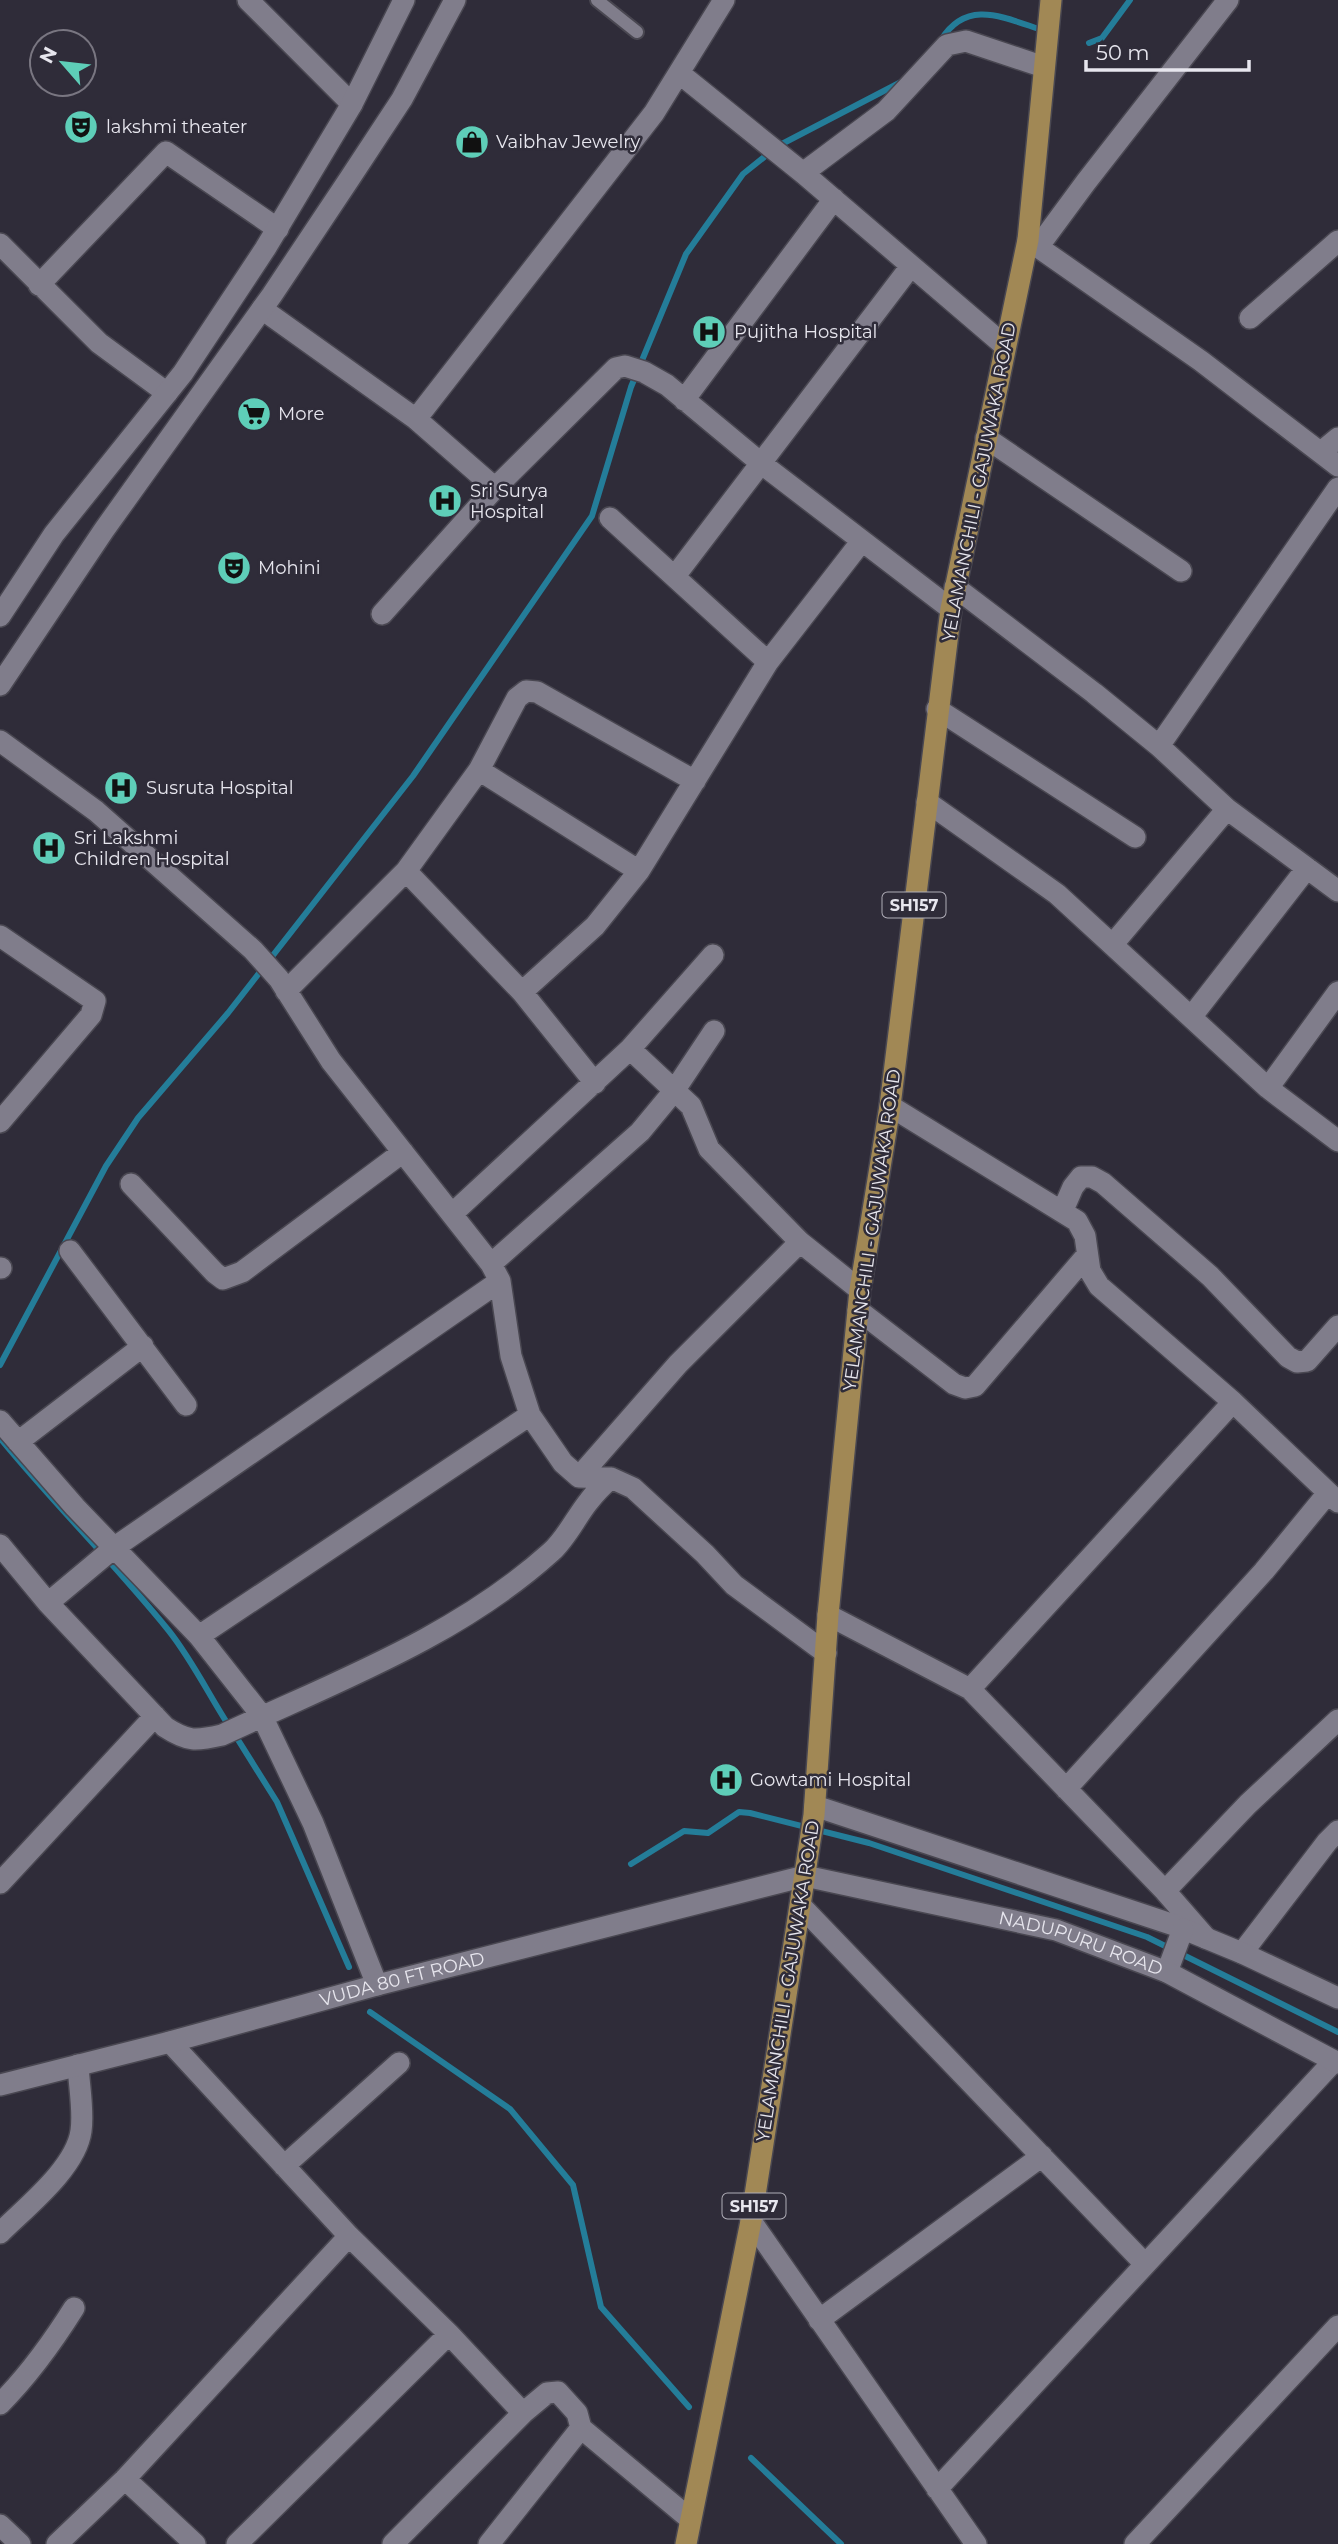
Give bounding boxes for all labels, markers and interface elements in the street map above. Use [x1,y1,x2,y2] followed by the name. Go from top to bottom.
[28,28,98,98] north arrow
[1086,28,1249,72] scale bar
[1096,40,1150,65] text: 50 m
[35,43,62,67] text: N
[62,108,100,146] theatre icon: lakshmi theater
[106,116,247,138] place label: lakshmi theater
[453,123,491,161] shop icon: Vaibhav Jewelry
[496,131,640,153] place label: Vaibhav Jewelry
[690,313,728,351] hospital icon: Pujitha Hospital
[937,320,1021,644] street label: YELAMANCHILI - GAJUWAKA ROAD
[734,321,877,343] place label: Pujitha Hospital
[235,395,273,433] supermarket icon: More
[278,403,324,425] place label: More
[470,480,548,523] place label: Sri Surya Hospital
[426,482,464,520] hospital icon: Sri Surya Hospital
[215,549,253,587] theatre icon: Mohini
[258,557,321,579] place label: Mohini
[102,769,140,807] hospital icon: Susruta Hospital
[146,777,294,799] place label: Susruta Hospital
[74,827,230,870] place label: Sri Lakshmi Children Hospital
[30,829,68,867] hospital icon: Sri Lakshmi Children Hospital
[883,892,946,917] road number: SH157
[839,1068,905,1392] street label: YELAMANCHILI - GAJUWAKA ROAD
[707,1761,745,1799] hospital icon: Gowtami Hospital
[750,1769,911,1791] place label: Gowtami Hospital
[752,1819,824,2143] street label: YELAMANCHILI - GAJUWAKA ROAD
[997,1907,1166,1980] street label: NADUPURU ROAD
[317,1947,487,2011] street label: VUDA 80 FT ROAD
[722,2194,786,2218] road number: SH157

